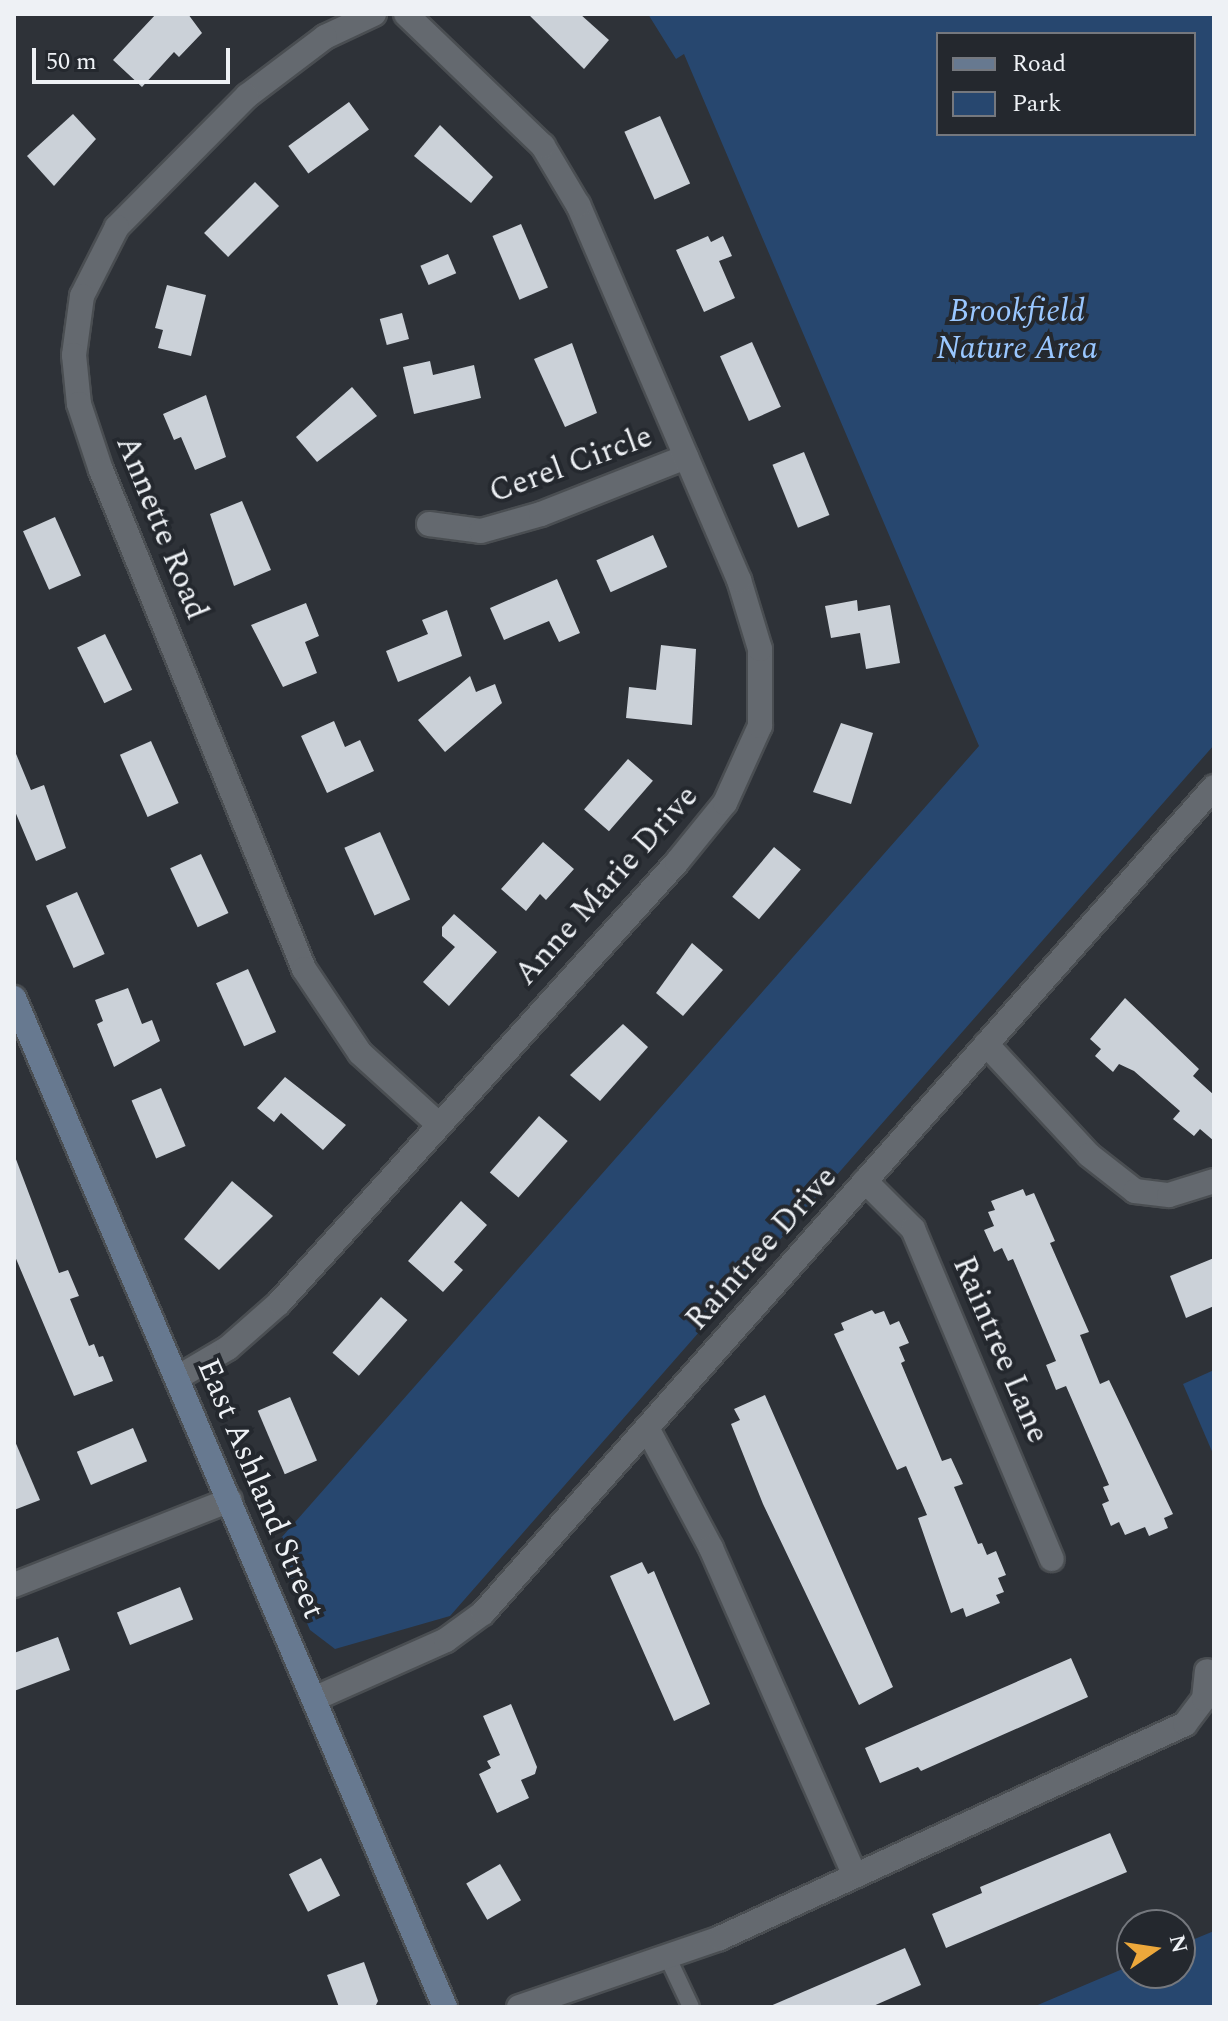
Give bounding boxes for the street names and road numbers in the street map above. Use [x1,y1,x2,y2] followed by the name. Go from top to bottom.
[484,418,658,512] street label: Cerel Circle
[107,430,215,626] street label: Annette Road
[507,778,707,994] street label: Anne Marie Drive
[678,1159,846,1339] street label: Raintree Drive
[943,1251,1057,1449] street label: Raintree Lane
[188,1353,332,1625] street label: East Ashland Street

